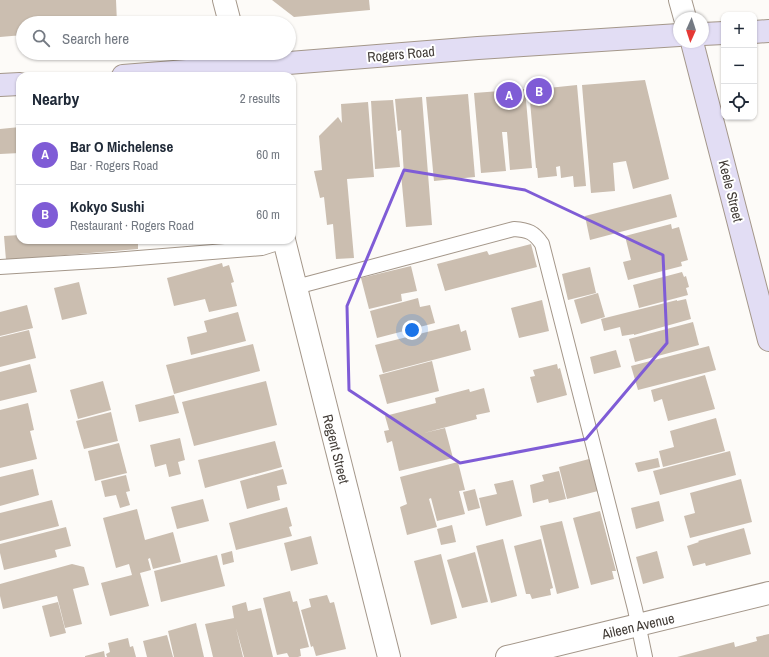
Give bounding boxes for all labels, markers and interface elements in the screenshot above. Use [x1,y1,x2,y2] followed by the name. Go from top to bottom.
[673,12,709,48] north arrow
[721,12,757,120] map controls
[721,12,757,48] button: +
[16,16,296,60] search box
[30,27,52,49] icon: search
[62,28,129,49] text: Search here
[367,42,435,66] street label: Rogers Road
[721,48,757,84] button: −
[526,76,552,106] pin: B
[496,80,522,110] pin: A
[721,84,757,120] button: locate
[32,87,79,110] text: Nearby
[240,90,280,107] text: 2 results
[70,136,173,157] text: Bar O Michelense
[41,146,49,163] text: A
[256,146,280,163] text: 60 m
[70,157,158,174] text: Bar · Rogers Road
[715,158,747,224] street label: Keele Street
[70,196,145,217] text: Kokyo Sushi
[41,206,49,223] text: B
[256,206,280,223] text: 60 m
[70,217,194,234] text: Restaurant · Rogers Road
[402,320,422,340] your location
[319,412,353,486] street label: Regent Street
[599,609,676,643] street label: Aileen Avenue

